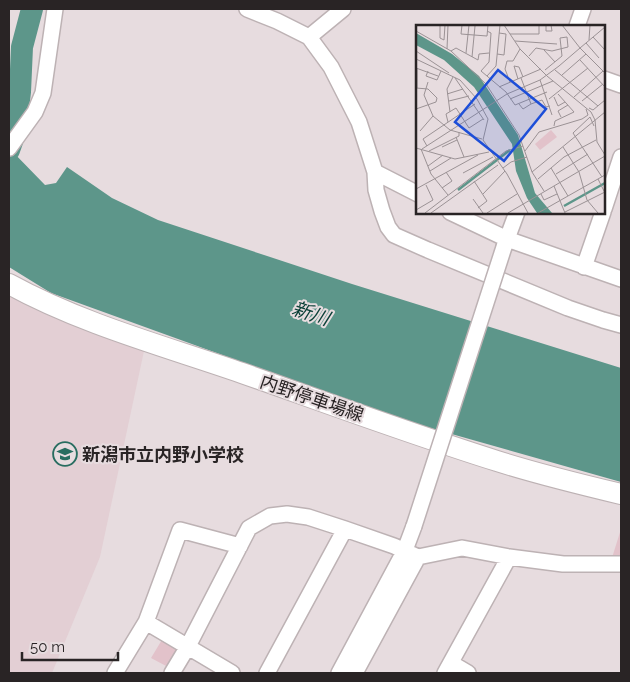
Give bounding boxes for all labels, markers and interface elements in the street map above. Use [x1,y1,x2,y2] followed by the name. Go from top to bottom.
[416,25,605,214] inset map
[290,297,334,330] water label: 新川
[258,370,366,426] street label: 内野停車場線
[52,441,78,467] school or university icon: 新潟市立内野小学校
[82,444,244,465] place label: 新潟市立内野小学校
[22,630,119,662] scale bar
[30,638,65,656] text: 50 m

